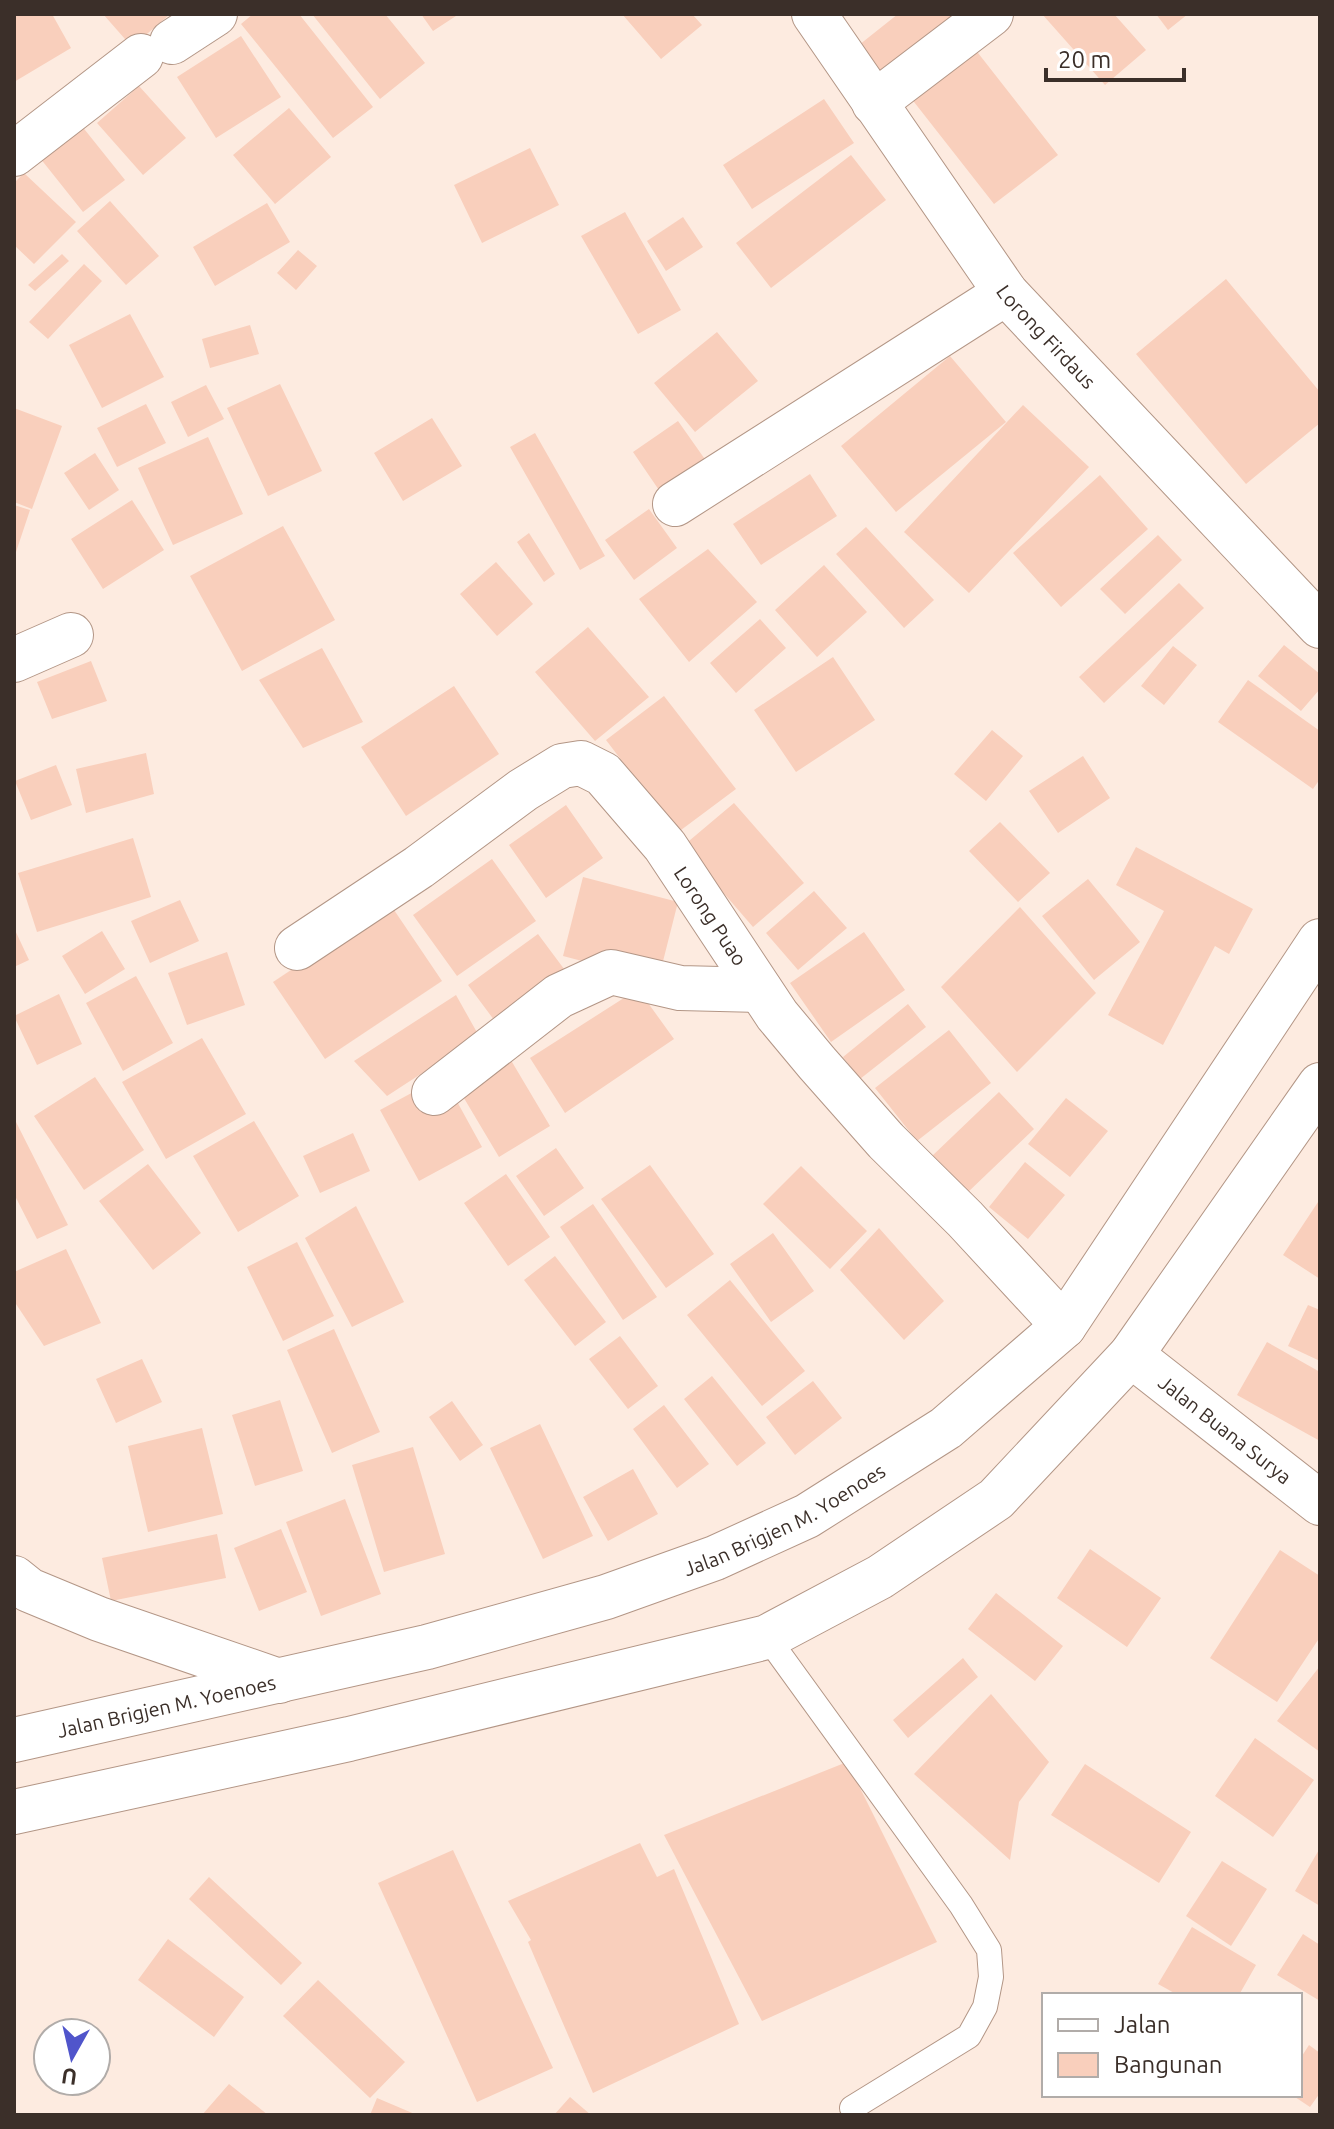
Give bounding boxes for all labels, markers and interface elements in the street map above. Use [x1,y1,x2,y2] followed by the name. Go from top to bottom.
[1046,32,1184,82] scale bar
[1058,46,1111,73] text: 20 m
[992,280,1101,393] street label: Lorong Firdaus
[670,862,752,970] street label: Lorong Puao
[1155,1370,1296,1488] street label: Jalan Buana Surya
[680,1458,889,1580] street label: Jalan Brigjen M. Yoenoes
[55,1670,278,1742] street label: Jalan Brigjen M. Yoenoes
[1042,1993,1302,2097] legend
[1114,2011,1171,2038] text: Jalan
[32,2017,112,2097] north arrow
[1114,2051,1223,2078] text: Bangunan
[60,2064,79,2091] text: U

